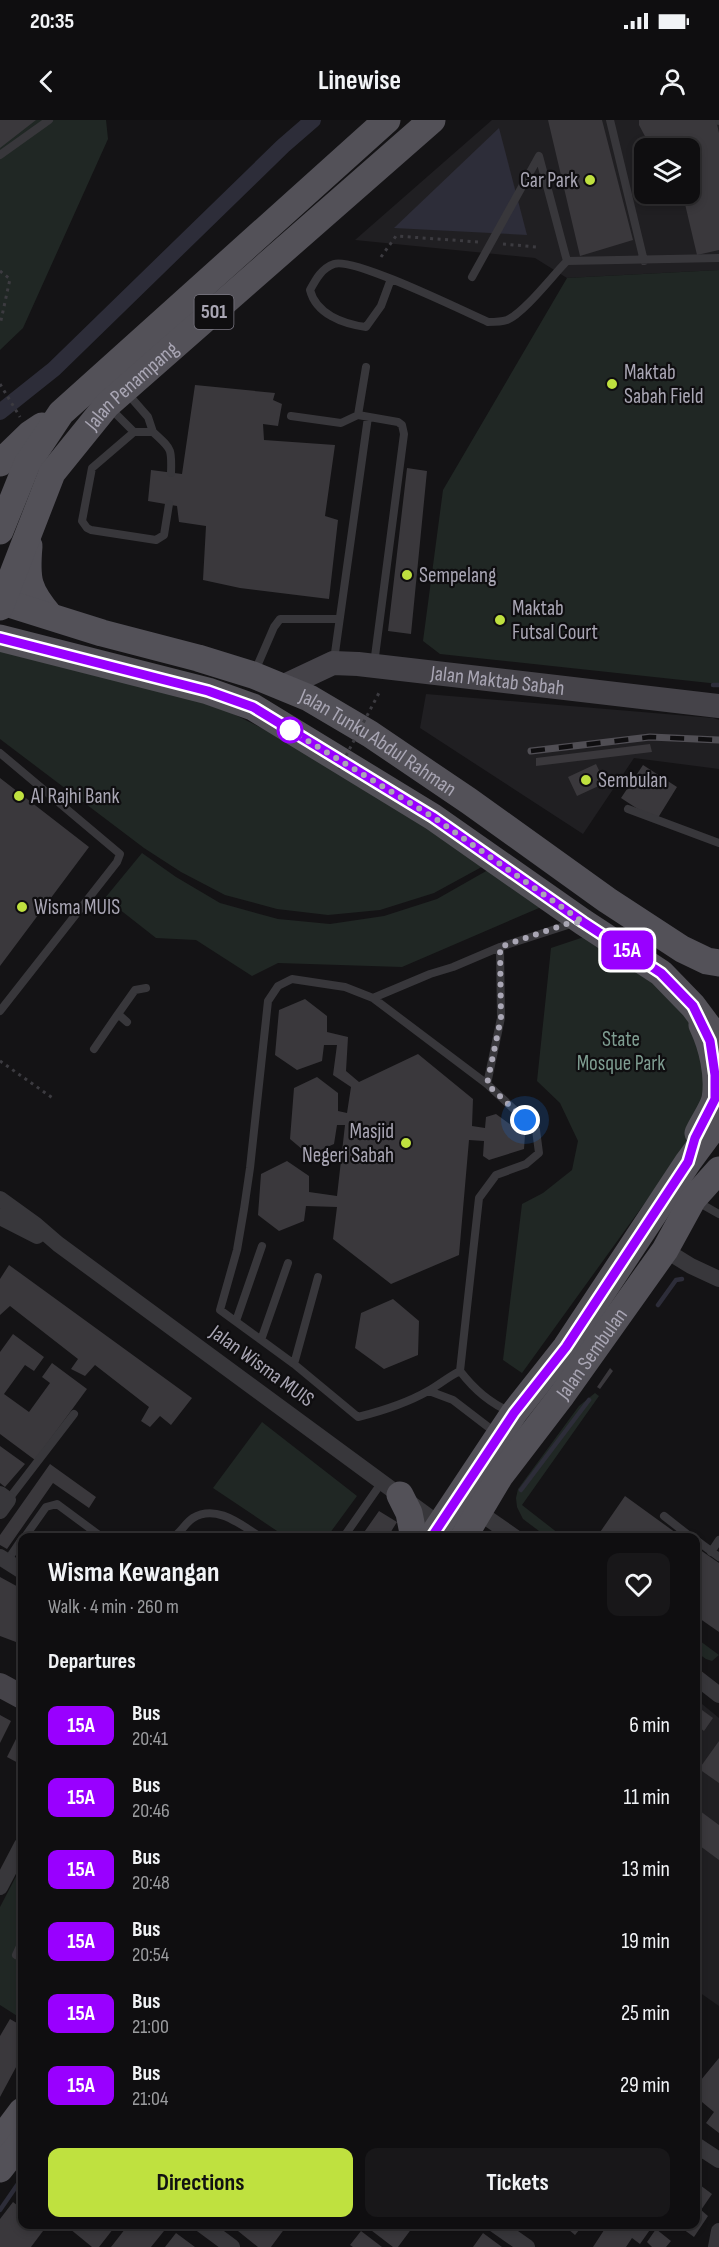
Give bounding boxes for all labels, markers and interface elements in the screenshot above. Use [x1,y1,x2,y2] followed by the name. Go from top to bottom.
[30,8,74,35] text: 20:35
[30,65,63,98] icon: back
[318,65,401,97] text: Linewise
[656,65,689,98] icon: person
[634,138,700,204] map controls
[634,138,700,204] button: layers
[520,168,578,193] place label: Car Park
[583,173,597,187] marker: Car Park
[194,295,234,329] road number: 501
[79,336,183,436] street label: Jalan Penampang
[624,360,703,409] place label: Maktab Sabah Field
[605,377,619,391] marker: Maktab Sabah Field
[419,563,496,588] place label: Sempelang
[400,568,414,582] marker: Sempelang
[512,596,598,645] place label: Maktab Futsal Court
[493,613,507,627] marker: Maktab Futsal Court
[428,660,566,700] street label: Jalan Maktab Sabah
[295,683,461,801] street label: Jalan Tunku Abdul Rahman
[277,717,303,743] unlabelled marker
[598,768,667,793] place label: Sembulan
[579,773,593,787] marker: Sembulan
[30,784,120,809] place label: Al Rajhi Bank
[12,789,26,803] marker: Al Rajhi Bank
[34,895,120,920] place label: Wisma MUIS
[15,900,29,914] marker: Wisma MUIS
[592,930,662,970] line badge: 15A
[613,938,641,963] text: 15A
[577,1027,665,1076] park label: State Mosque Park
[510,1105,540,1135] your location
[302,1119,394,1168] place label: Masjid Negeri Sabah
[399,1136,413,1150] marker: Masjid Negeri Sabah
[550,1303,632,1405] street label: Jalan Sembulan
[204,1319,319,1412] street label: Jalan Wisma MUIS
[607,1553,670,1616] button: heart
[48,1556,219,1589] text: Wisma Kewangan
[48,1595,179,1619] text: Walk · 4 min · 260 m
[48,1648,136,1675] text: Departures
[132,1700,161,1727] text: Bus
[629,1712,670,1739] text: 6 min
[67,1713,95,1738] text: 15A
[132,1727,168,1751] text: 20:41
[132,1772,161,1799] text: Bus
[623,1784,670,1811] text: 11 min
[67,1785,95,1810] text: 15A
[132,1799,170,1823] text: 20:46
[132,1844,161,1871] text: Bus
[622,1856,670,1883] text: 13 min
[67,1857,95,1882] text: 15A
[132,1871,170,1895] text: 20:48
[132,1916,161,1943] text: Bus
[621,1928,670,1955] text: 19 min
[67,1929,95,1954] text: 15A
[132,1943,169,1967] text: 20:54
[132,1988,161,2015] text: Bus
[621,2000,670,2027] text: 25 min
[67,2001,95,2026] text: 15A
[132,2015,169,2039] text: 21:00
[132,2060,161,2087] text: Bus
[620,2072,670,2099] text: 29 min
[67,2073,95,2098] text: 15A
[132,2087,168,2111] text: 21:04
[48,2148,353,2217] button: Directions
[365,2148,670,2217] button: Tickets

